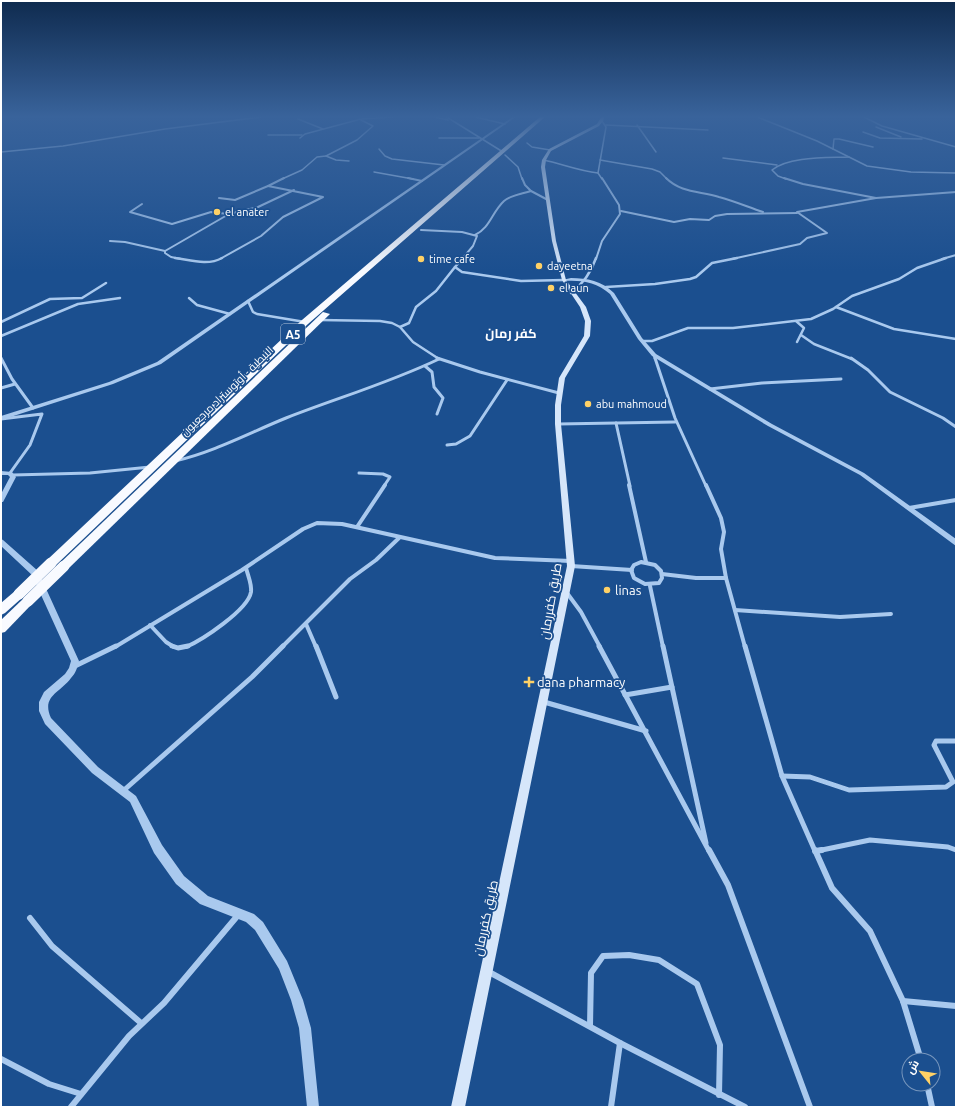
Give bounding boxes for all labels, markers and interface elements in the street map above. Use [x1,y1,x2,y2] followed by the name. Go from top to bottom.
[225,206,269,218] place label: el anater
[212,207,222,217] marker: el anater
[429,253,475,265] place label: time cafe
[416,254,426,264] marker: time cafe
[547,260,593,272] place label: dayeetna
[534,261,544,271] marker: dayeetna
[559,282,589,294] place label: el aun
[546,283,556,293] marker: el aun
[281,324,305,344] road number: A5
[485,326,537,341] district label: كفر رمان
[178,343,276,439] street label: النبطية - أوتوستراد مرجعيون
[596,398,667,410] place label: abu mahmoud
[583,399,593,409] marker: abu mahmoud
[536,562,565,640] street label: طريق كفررمان
[615,583,642,597] place label: linas
[602,585,612,595] marker: linas
[537,675,625,689] place label: dana pharmacy
[524,677,534,687] marker: dana pharmacy
[470,879,501,957] street label: طريق كفررمان
[901,1052,941,1092] north arrow
[904,1058,922,1077] text: ش

